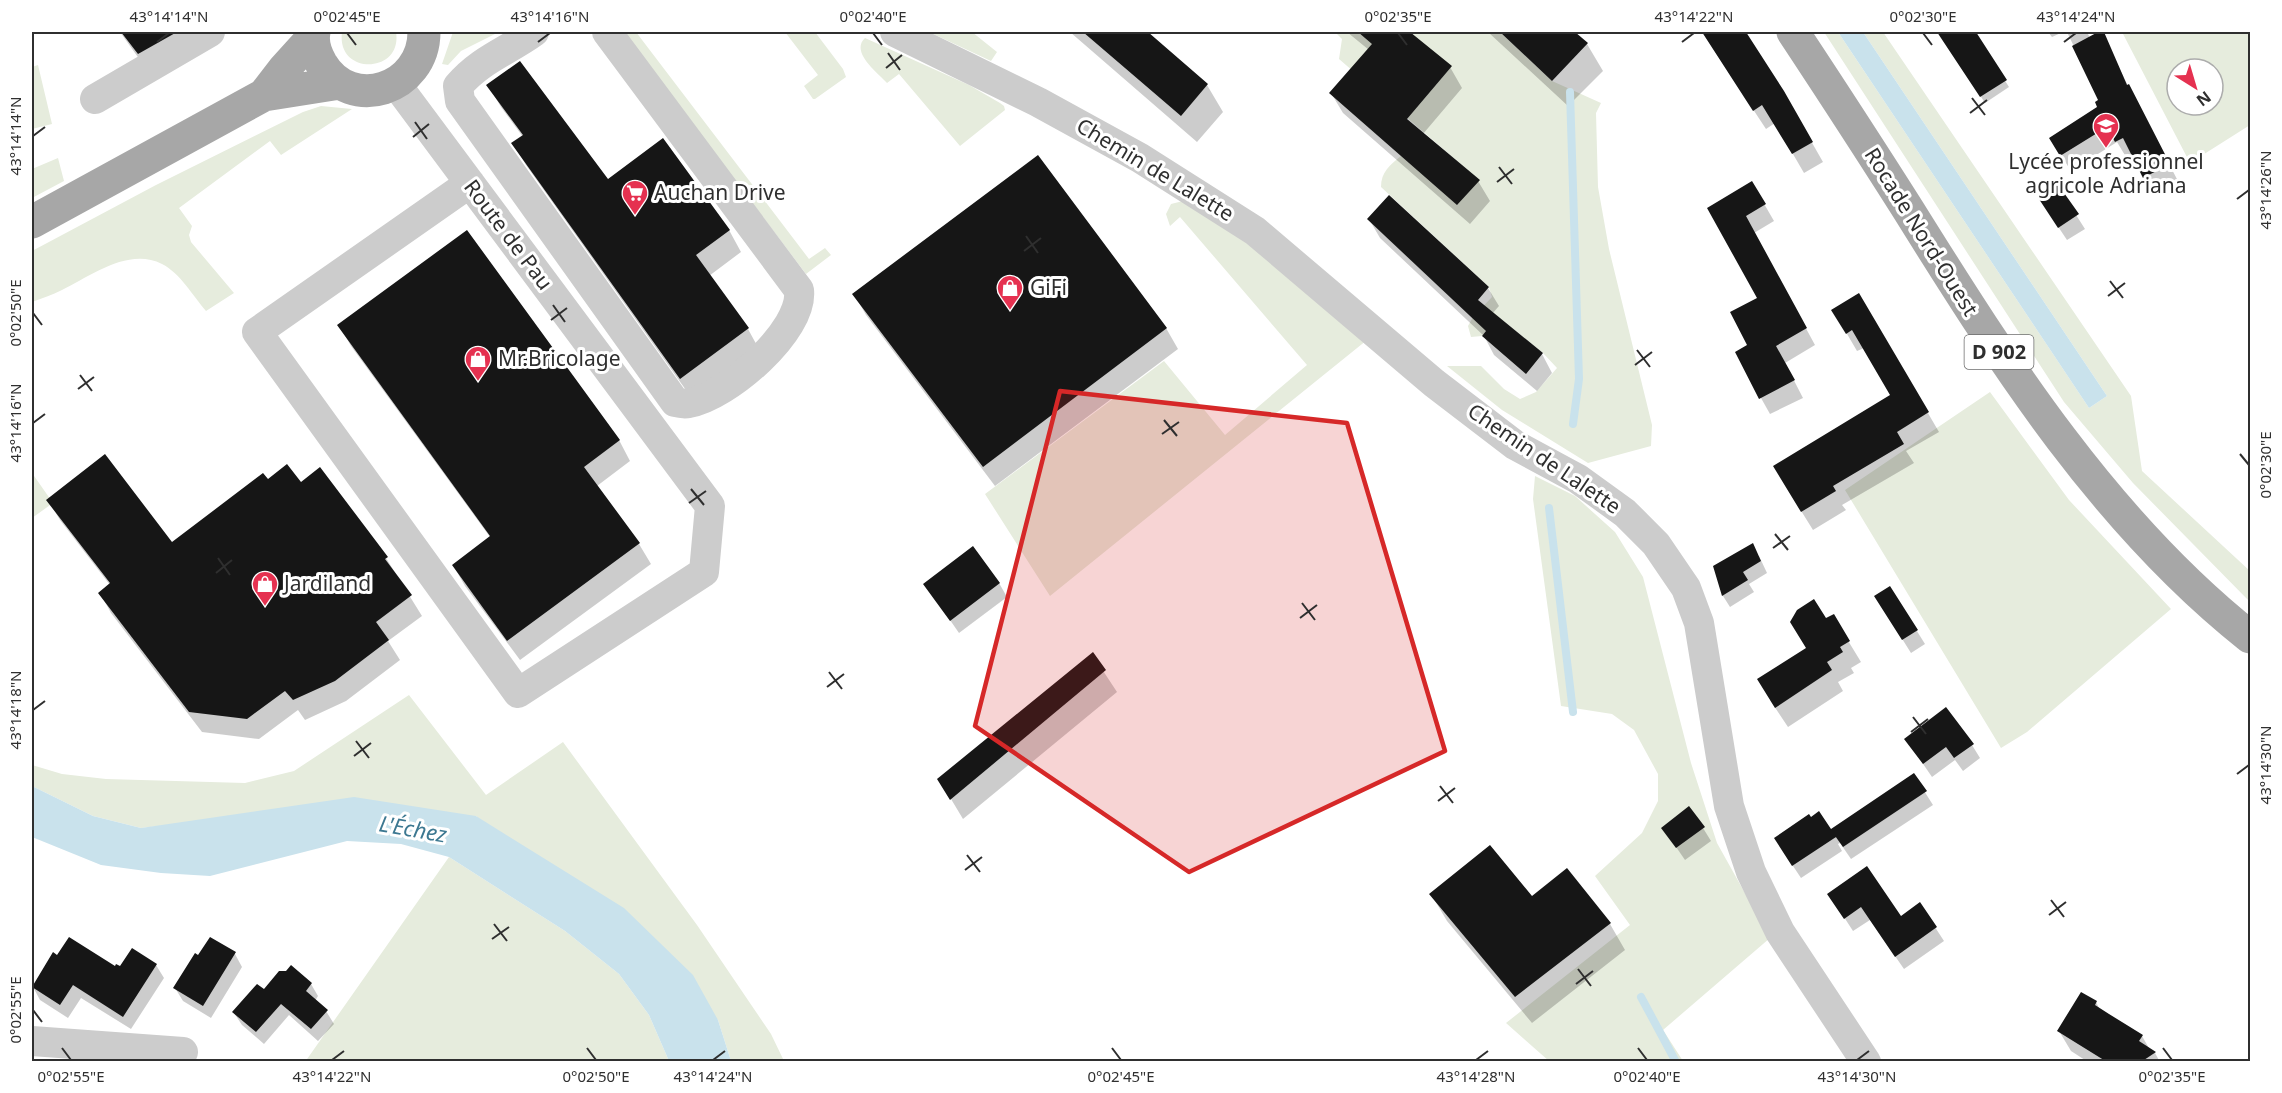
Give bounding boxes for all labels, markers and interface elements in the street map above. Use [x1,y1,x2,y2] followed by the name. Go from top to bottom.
[130,6,208,26] text: 43°14'14"N
[313,6,381,26] text: 0°02'45"E
[511,6,589,26] text: 43°14'16"N
[839,6,907,26] text: 0°02'40"E
[1364,6,1432,26] text: 0°02'35"E
[1655,6,1733,26] text: 43°14'22"N
[1889,6,1957,26] text: 0°02'30"E
[2037,6,2115,26] text: 43°14'24"N
[2165,57,2225,117] north arrow
[2192,86,2216,112] text: N
[5,97,25,175] text: 43°14'14"N
[1072,111,1239,227] street label: Chemin de Lalette
[2091,111,2121,149] school or university icon: Lycée professionnel agricole Adriana
[1859,142,1985,321] street label: Rocade Nord-Ouest
[2008,147,2204,199] place label: Lycée professionnel agricole Adriana
[2255,151,2275,229] text: 43°14'26"N
[458,174,559,295] street label: Route de Pau
[620,178,650,216] supermarket icon: Auchan Drive
[654,178,786,206] place label: Auchan Drive
[995,273,1025,311] shop icon: GiFi
[1030,273,1067,301] place label: GiFi
[5,279,25,347] text: 0°02'50"E
[1964,335,2034,369] road number: D 902
[463,344,493,382] shop icon: Mr.Bricolage
[498,344,620,372] place label: Mr.Bricolage
[5,384,25,462] text: 43°14'16"N
[1463,397,1627,520] street label: Chemin de Lalette
[2255,431,2275,499] text: 0°02'30"E
[250,569,280,607] shop icon: Jardiland
[282,569,371,597] place label: Jardiland
[5,671,25,749] text: 43°14'18"N
[2255,726,2275,804] text: 43°14'30"N
[377,807,450,849] water label: L'Échez
[5,976,25,1044] text: 0°02'55"E
[37,1066,105,1086] text: 0°02'55"E
[293,1066,371,1086] text: 43°14'22"N
[562,1066,630,1086] text: 0°02'50"E
[674,1066,752,1086] text: 43°14'24"N
[1087,1066,1155,1086] text: 0°02'45"E
[1437,1066,1515,1086] text: 43°14'28"N
[1613,1066,1681,1086] text: 0°02'40"E
[1818,1066,1896,1086] text: 43°14'30"N
[2138,1066,2206,1086] text: 0°02'35"E

